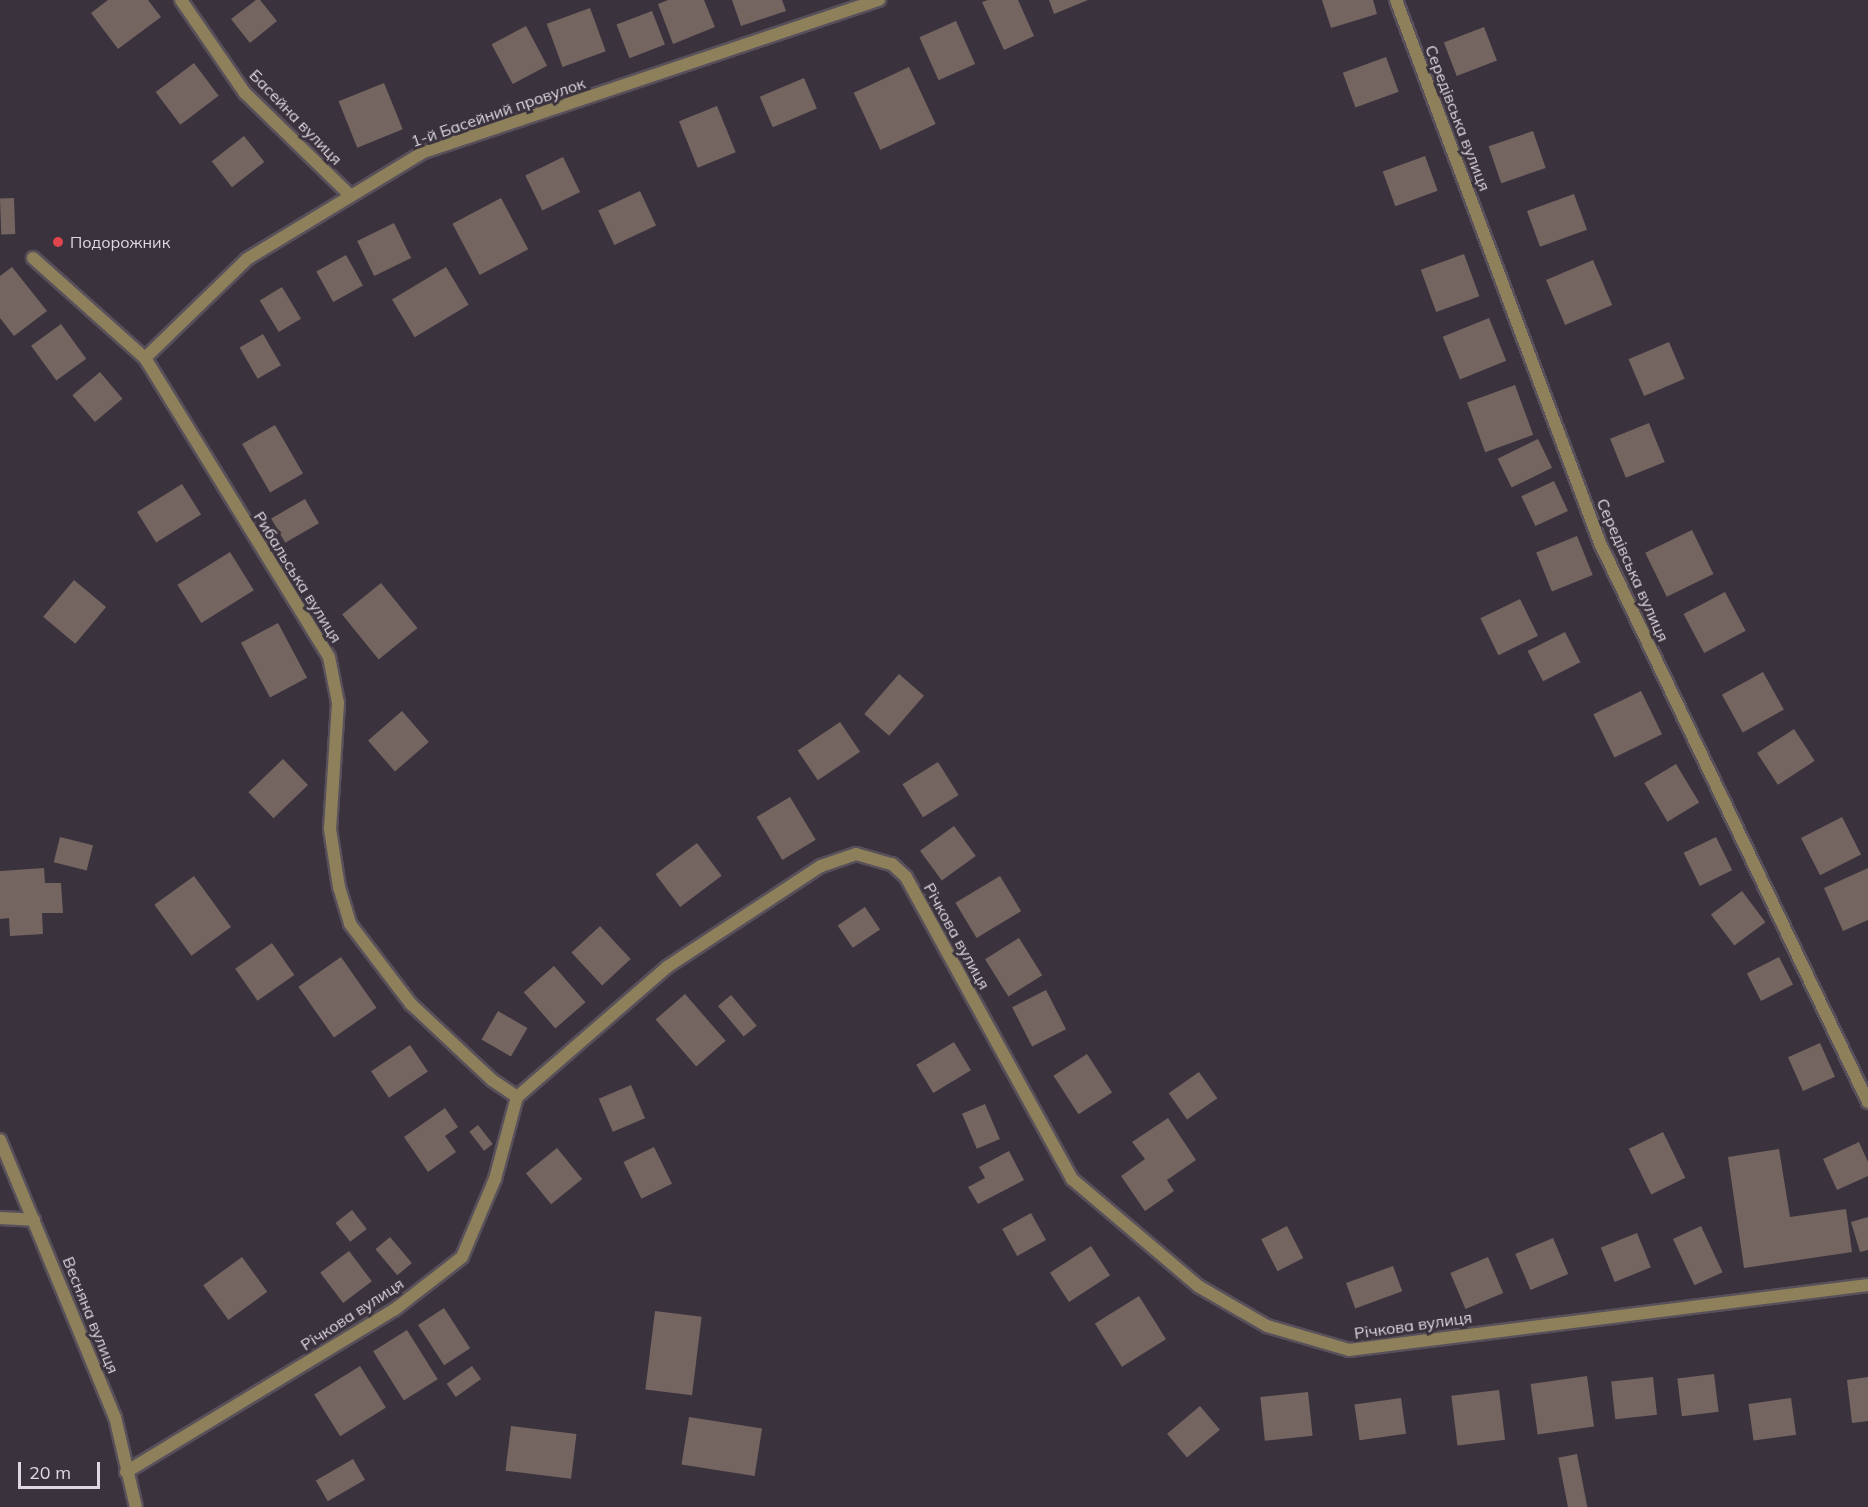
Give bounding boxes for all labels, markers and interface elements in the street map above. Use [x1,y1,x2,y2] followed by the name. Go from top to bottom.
[1421,42,1495,194] street label: Середівська вулиця
[246,65,346,169] street label: Басейна вулиця
[408,73,588,151] street label: 1-й Басейний провулок
[70,232,170,252] place label: Подорожник
[51,235,65,249] marker: Подорожник
[1593,495,1673,645] street label: Середівська вулиця
[250,508,346,646] street label: Рибальська вулиця
[920,879,994,993] street label: Річкова вулиця
[59,1254,123,1376] street label: Весняна вулиця
[297,1274,407,1354] street label: Річкова вулиця
[1353,1307,1473,1343] street label: Річкова вулиця
[21,1450,104,1488] scale bar
[29,1461,71,1484] text: 20 m

